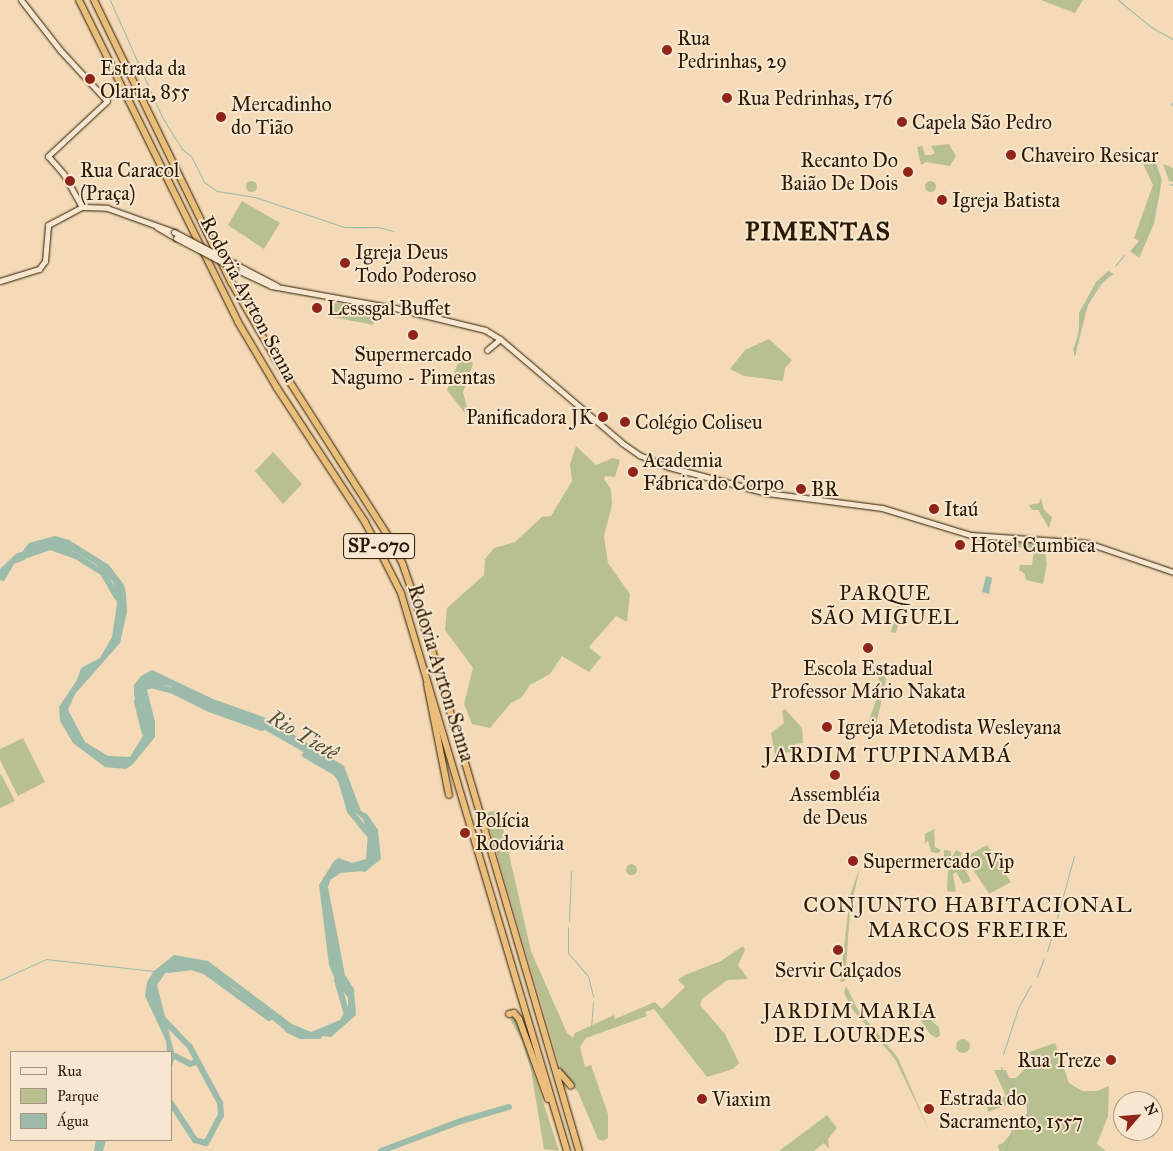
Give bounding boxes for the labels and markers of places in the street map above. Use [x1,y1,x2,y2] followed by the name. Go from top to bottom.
[677,26,787,73] place label: Rua Pedrinhas, 29
[661,44,673,56] marker: Rua Pedrinhas, 29
[100,56,190,103] place label: Estrada da Olaria, 855
[84,73,96,85] marker: Estrada da Olaria, 855
[737,86,893,110] place label: Rua Pedrinhas, 176
[721,92,733,104] marker: Rua Pedrinhas, 176
[231,93,332,140] place label: Mercadinho do Tião
[912,110,1052,134] place label: Capela São Pedro
[215,111,227,123] marker: Mercadinho do Tião
[896,116,908,128] marker: Capela São Pedro
[1021,143,1159,167] place label: Chaveiro Resicar
[781,148,898,195] place label: Recanto Do Baião De Dois
[1005,149,1017,161] marker: Chaveiro Resicar
[80,158,179,205] place label: Rua Caracol (Praça)
[902,166,914,178] marker: Recanto Do Baião De Dois
[64,175,76,187] marker: Rua Caracol (Praça)
[952,188,1060,212] place label: Igreja Batista
[936,194,948,206] marker: Igreja Batista
[355,240,477,287] place label: Igreja Deus Todo Poderoso
[339,257,351,269] marker: Igreja Deus Todo Poderoso
[327,296,451,320] place label: Lesssgal Buffet
[311,302,323,314] marker: Lesssgal Buffet
[407,329,419,341] marker: Supermercado Nagumo - Pimentas
[331,343,495,390] place label: Supermercado Nagumo - Pimentas
[466,405,593,429] place label: Panificadora JK
[635,410,763,434] place label: Colégio Coliseu
[597,411,609,423] marker: Panificadora JK
[619,416,631,428] marker: Colégio Coliseu
[643,449,784,496] place label: Academia Fábrica do Corpo
[627,466,639,478] marker: Academia Fábrica do Corpo
[811,477,838,501] place label: BR
[795,483,807,495] marker: BR
[944,497,978,521] place label: Itaú
[928,503,940,515] marker: Itaú
[970,533,1095,557] place label: Hotel Cumbica
[954,539,966,551] marker: Hotel Cumbica
[862,642,874,654] marker: Escola Estadual Professor Mário Nakata
[770,656,966,703] place label: Escola Estadual Professor Mário Nakata
[837,715,1061,739] place label: Igreja Metodista Wesleyana
[821,721,833,733] marker: Igreja Metodista Wesleyana
[829,769,841,781] marker: Assembléia de Deus
[790,783,880,830] place label: Assembléia de Deus
[475,809,564,856] place label: Polícia Rodoviária
[459,827,471,839] marker: Polícia Rodoviária
[863,849,1014,873] place label: Supermercado Vip
[847,855,859,867] marker: Supermercado Vip
[832,944,844,956] marker: Servir Calçados
[775,958,901,982] place label: Servir Calçados
[1017,1048,1101,1072] place label: Rua Treze
[1105,1054,1117,1066] marker: Rua Treze
[939,1086,1083,1133] place label: Estrada do Sacramento, 1557
[712,1087,771,1111] place label: Viaxim
[696,1093,708,1105] marker: Viaxim
[923,1103,935,1115] marker: Estrada do Sacramento, 1557

